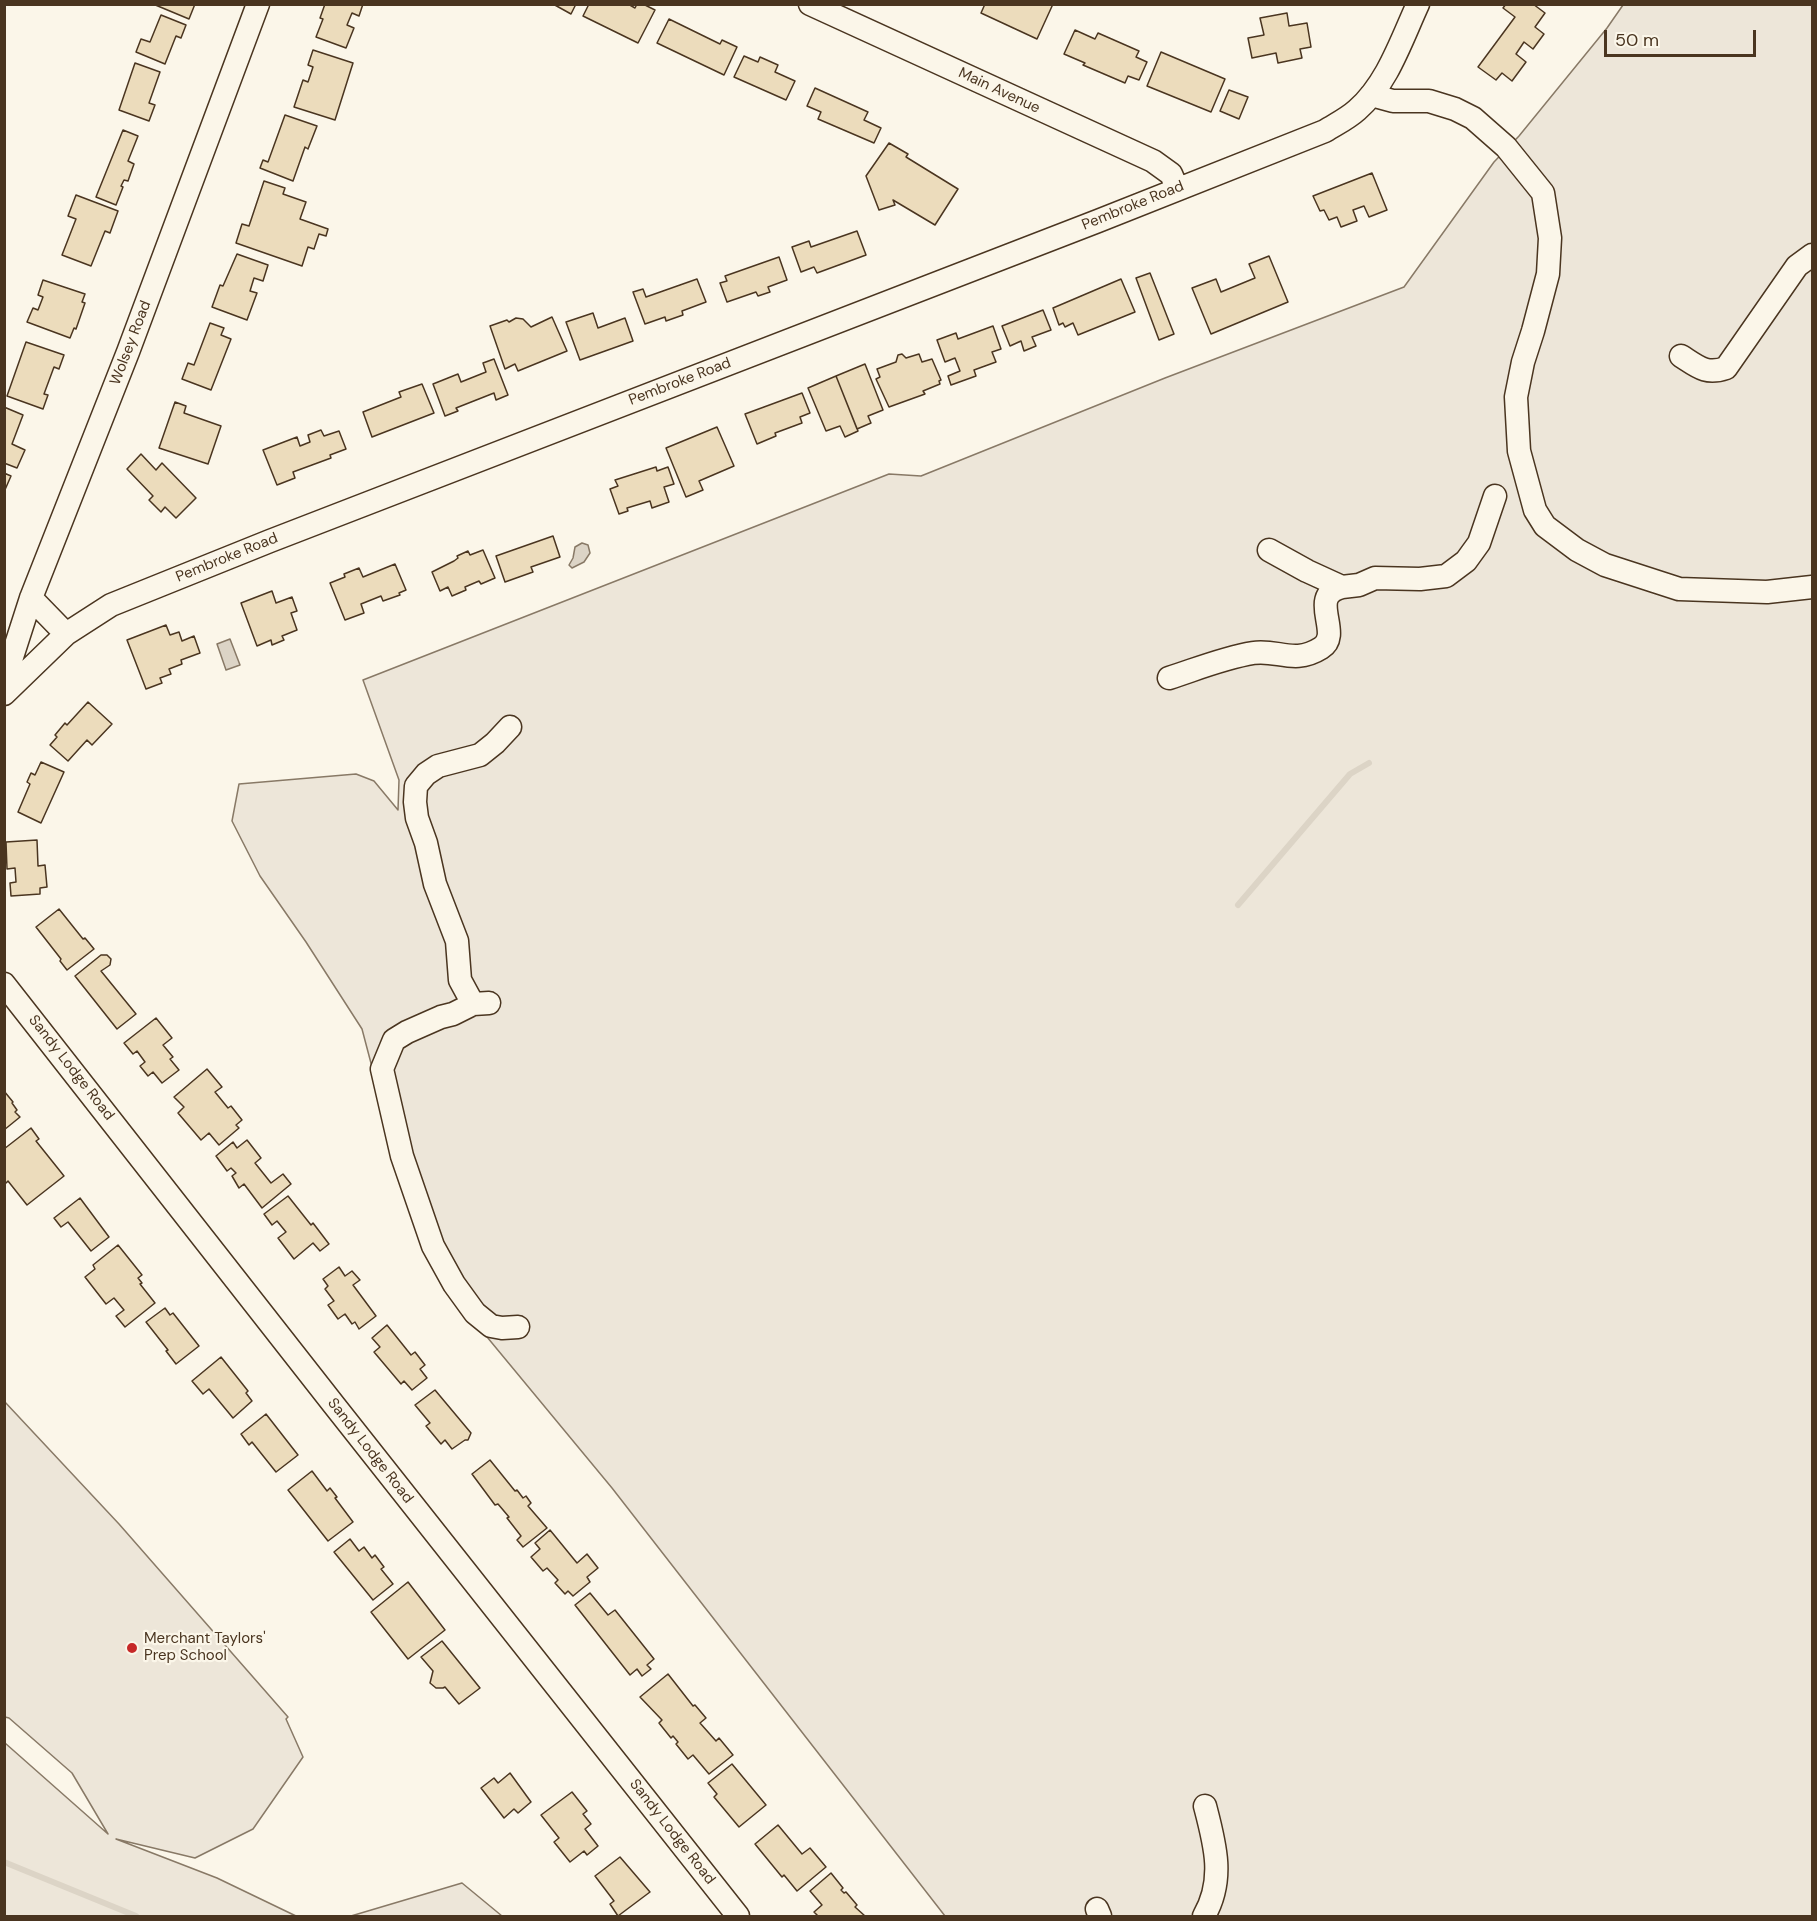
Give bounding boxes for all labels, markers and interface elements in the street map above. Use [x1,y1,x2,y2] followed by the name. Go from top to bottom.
[1607,18,1758,56] scale bar
[1615,28,1659,52] text: 50 m
[955,64,1043,118] street label: Main Avenue
[1079,177,1187,235] street label: Pembroke Road
[107,298,155,388] street label: Wolsey Road
[626,354,734,410] street label: Pembroke Road
[173,529,281,587] street label: Pembroke Road
[24,1012,118,1124] street label: Sandy Lodge Road
[323,1395,417,1507] street label: Sandy Lodge Road
[144,1630,266,1665] place label: Merchant Taylors' Prep School
[125,1641,139,1655] marker: Merchant Taylors' Prep School
[625,1776,719,1888] street label: Sandy Lodge Road

